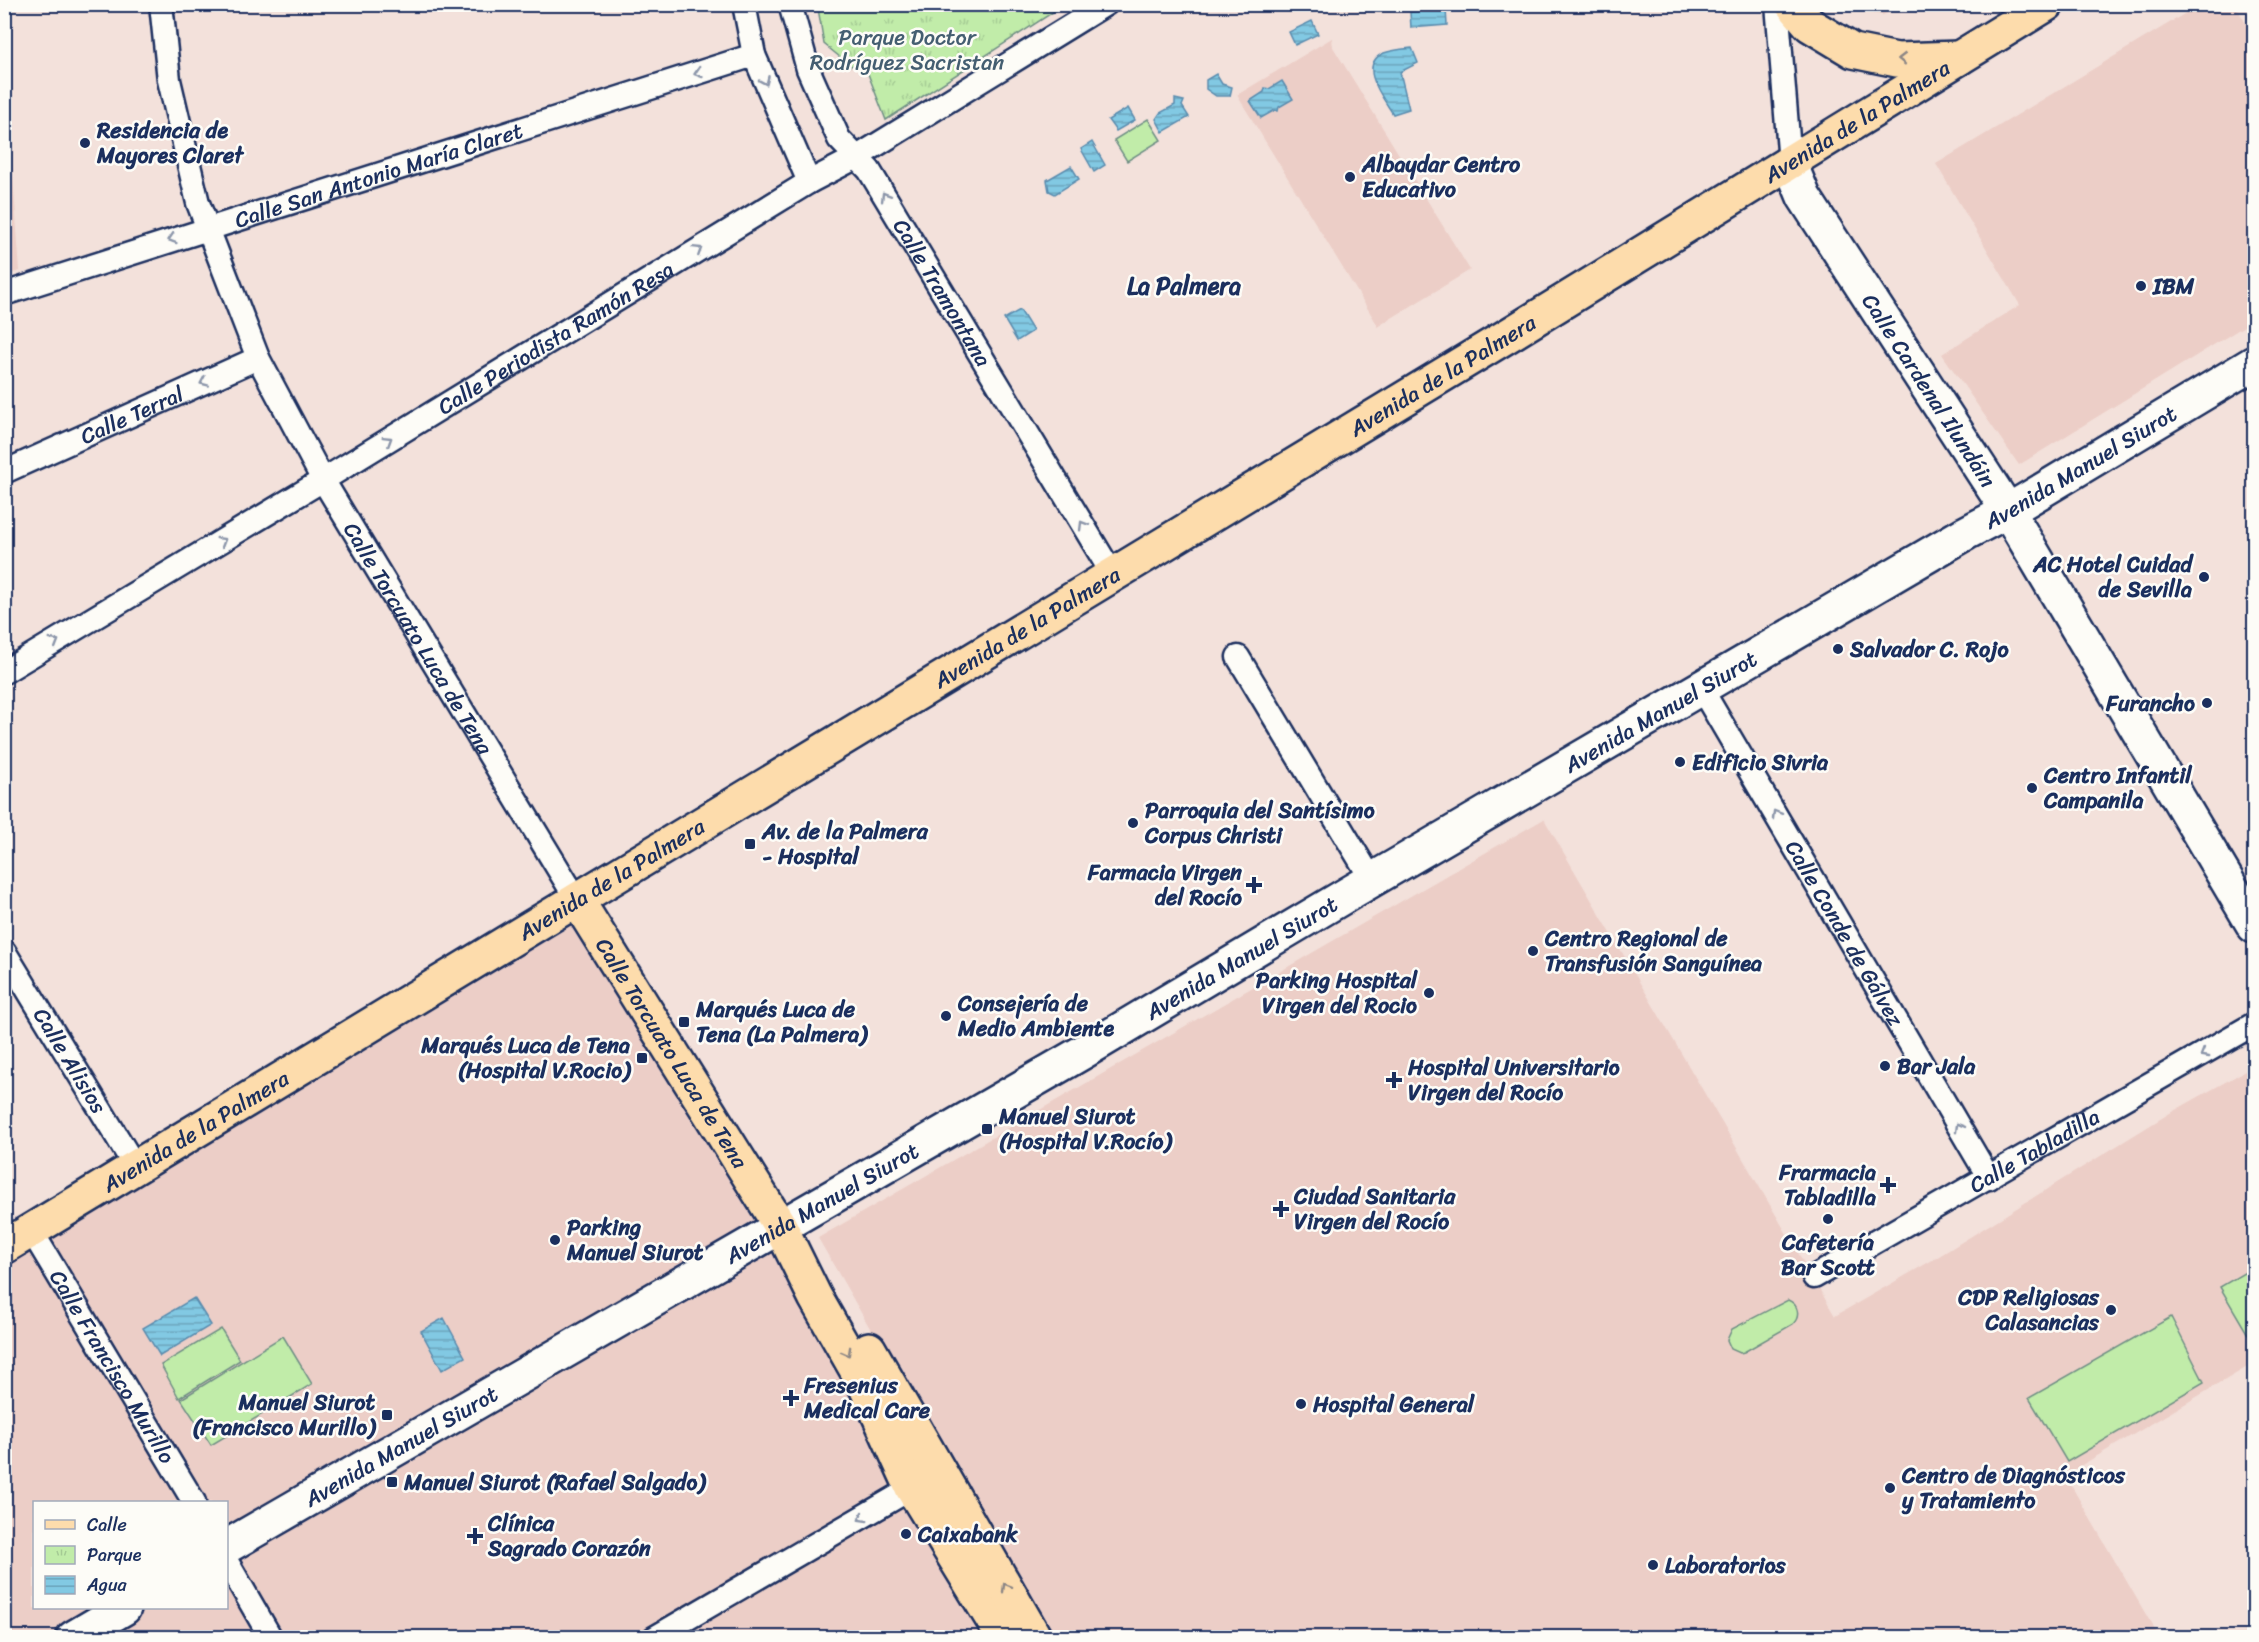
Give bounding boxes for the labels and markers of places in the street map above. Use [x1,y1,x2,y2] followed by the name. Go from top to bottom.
[96,111,244,175] place label: Residencia de Mayores Claret
[78,136,92,150] marker: Residencia de Mayores Claret
[1361,145,1521,209] place label: Albaydar Centro Educativo
[1343,170,1357,184] marker: Albaydar Centro Educativo
[2152,267,2195,306] place label: IBM
[2134,279,2148,293] marker: IBM
[2032,545,2194,609] place label: AC Hotel Cuidad de Sevilla
[2197,570,2211,584] marker: AC Hotel Cuidad de Sevilla
[1849,630,2009,669] place label: Salvador C. Rojo
[1831,642,1845,656] marker: Salvador C. Rojo
[2105,684,2195,723] place label: Furancho
[2200,696,2214,710] marker: Furancho
[1692,743,1829,782] place label: Edificio Sivria
[1673,755,1687,769] marker: Edificio Sivria
[2043,756,2193,820] place label: Centro Infantil Campanila
[2025,781,2039,795] marker: Centro Infantil Campanila
[1144,791,1375,855] place label: Parroquia del Santísimo Corpus Christi
[761,812,929,876] place label: Av. de la Palmera - Hospital
[1126,816,1140,830] marker: Parroquia del Santísimo Corpus Christi
[743,837,757,851] marker: Av. de la Palmera - Hospital
[1087,853,1242,917] place label: Farmacia Virgen del Rocío
[1247,878,1261,892] marker: Farmacia Virgen del Rocío
[1544,919,1762,983] place label: Centro Regional de Transfusión Sanguínea
[1526,944,1540,958] marker: Centro Regional de Transfusión Sanguínea
[1256,961,1419,1025] place label: Parking Hospital Virgen del Rocio
[957,984,1114,1048] place label: Consejería de Medio Ambiente
[1422,986,1436,1000] marker: Parking Hospital Virgen del Rocio
[695,990,869,1054] place label: Marqués Luca de Tena (La Palmera)
[939,1009,953,1023] marker: Consejería de Medio Ambiente
[677,1015,691,1029] marker: Marqués Luca de Tena (La Palmera)
[420,1026,632,1090] place label: Marqués Luca de Tena (Hospital V.Rocio)
[1897,1047,1976,1086] place label: Bar Jala
[1407,1048,1620,1112] place label: Hospital Universitario Virgen del Rocío
[635,1051,649,1065] marker: Marqués Luca de Tena (Hospital V.Rocio)
[1878,1059,1892,1073] marker: Bar Jala
[1385,1071,1403,1089] marker: Hospital Universitario Virgen del Rocío
[998,1097,1174,1161] place label: Manuel Siurot (Hospital V.Rocío)
[980,1122,994,1136] marker: Manuel Siurot (Hospital V.Rocío)
[1778,1153,1876,1217] place label: Frarmacia Tabladilla
[1293,1177,1456,1241] place label: Ciudad Sanitaria Virgen del Rocío
[1881,1178,1895,1192] marker: Frarmacia Tabladilla
[1272,1200,1290,1218] marker: Ciudad Sanitaria Virgen del Rocío
[566,1208,704,1272] place label: Parking Manuel Siurot
[1821,1212,1835,1226] marker: Cafetería Bar Scott
[1781,1223,1876,1287] place label: Cafetería Bar Scott
[548,1233,562,1247] marker: Parking Manuel Siurot
[1957,1278,2100,1342] place label: CDP Religiosas Calasancias
[2104,1303,2118,1317] marker: CDP Religiosas Calasancias
[803,1366,931,1430] place label: Fresenius Medical Care
[192,1383,377,1447] place label: Manuel Siurot (Francisco Murillo)
[1312,1385,1476,1424] place label: Hospital General
[782,1389,800,1407] marker: Fresenius Medical Care
[1294,1397,1308,1411] marker: Hospital General
[380,1408,394,1422] marker: Manuel Siurot (Francisco Murillo)
[1901,1456,2126,1520] place label: Centro de Diagnósticos y Tratamiento
[403,1463,707,1502] place label: Manuel Siurot (Rafael Salgado)
[385,1475,399,1489] marker: Manuel Siurot (Rafael Salgado)
[1883,1481,1897,1495] marker: Centro de Diagnósticos y Tratamiento
[487,1504,651,1568] place label: Clínica Sagrado Corazón
[917,1515,1019,1554] place label: Caixabank
[466,1527,484,1545] marker: Clínica Sagrado Corazón
[899,1527,913,1541] marker: Caixabank
[1665,1546,1787,1585] place label: Laboratorios
[1646,1558,1660,1572] marker: Laboratorios

